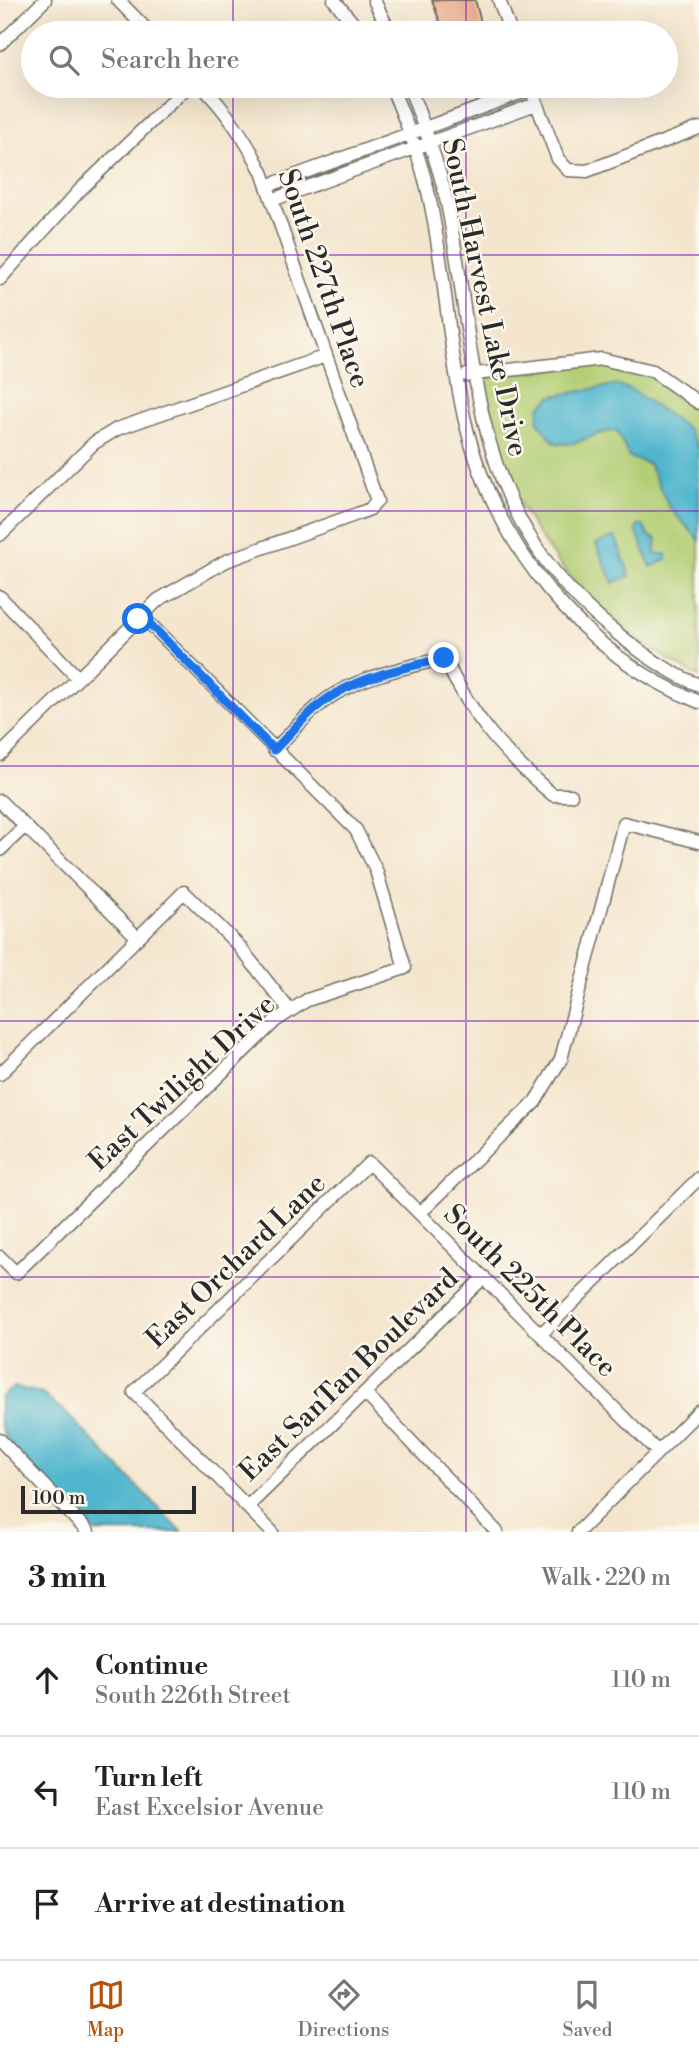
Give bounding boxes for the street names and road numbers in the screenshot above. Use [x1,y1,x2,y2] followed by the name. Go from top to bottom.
[434,135,535,460] street label: South Harvest Lake Drive
[270,165,377,392] street label: South 227th Place
[81,987,283,1179] street label: East Twilight Drive
[139,1166,334,1356] street label: East Orchard Lane
[436,1197,624,1385] street label: South 225th Place
[232,1261,466,1489] street label: East SanTan Boulevard

